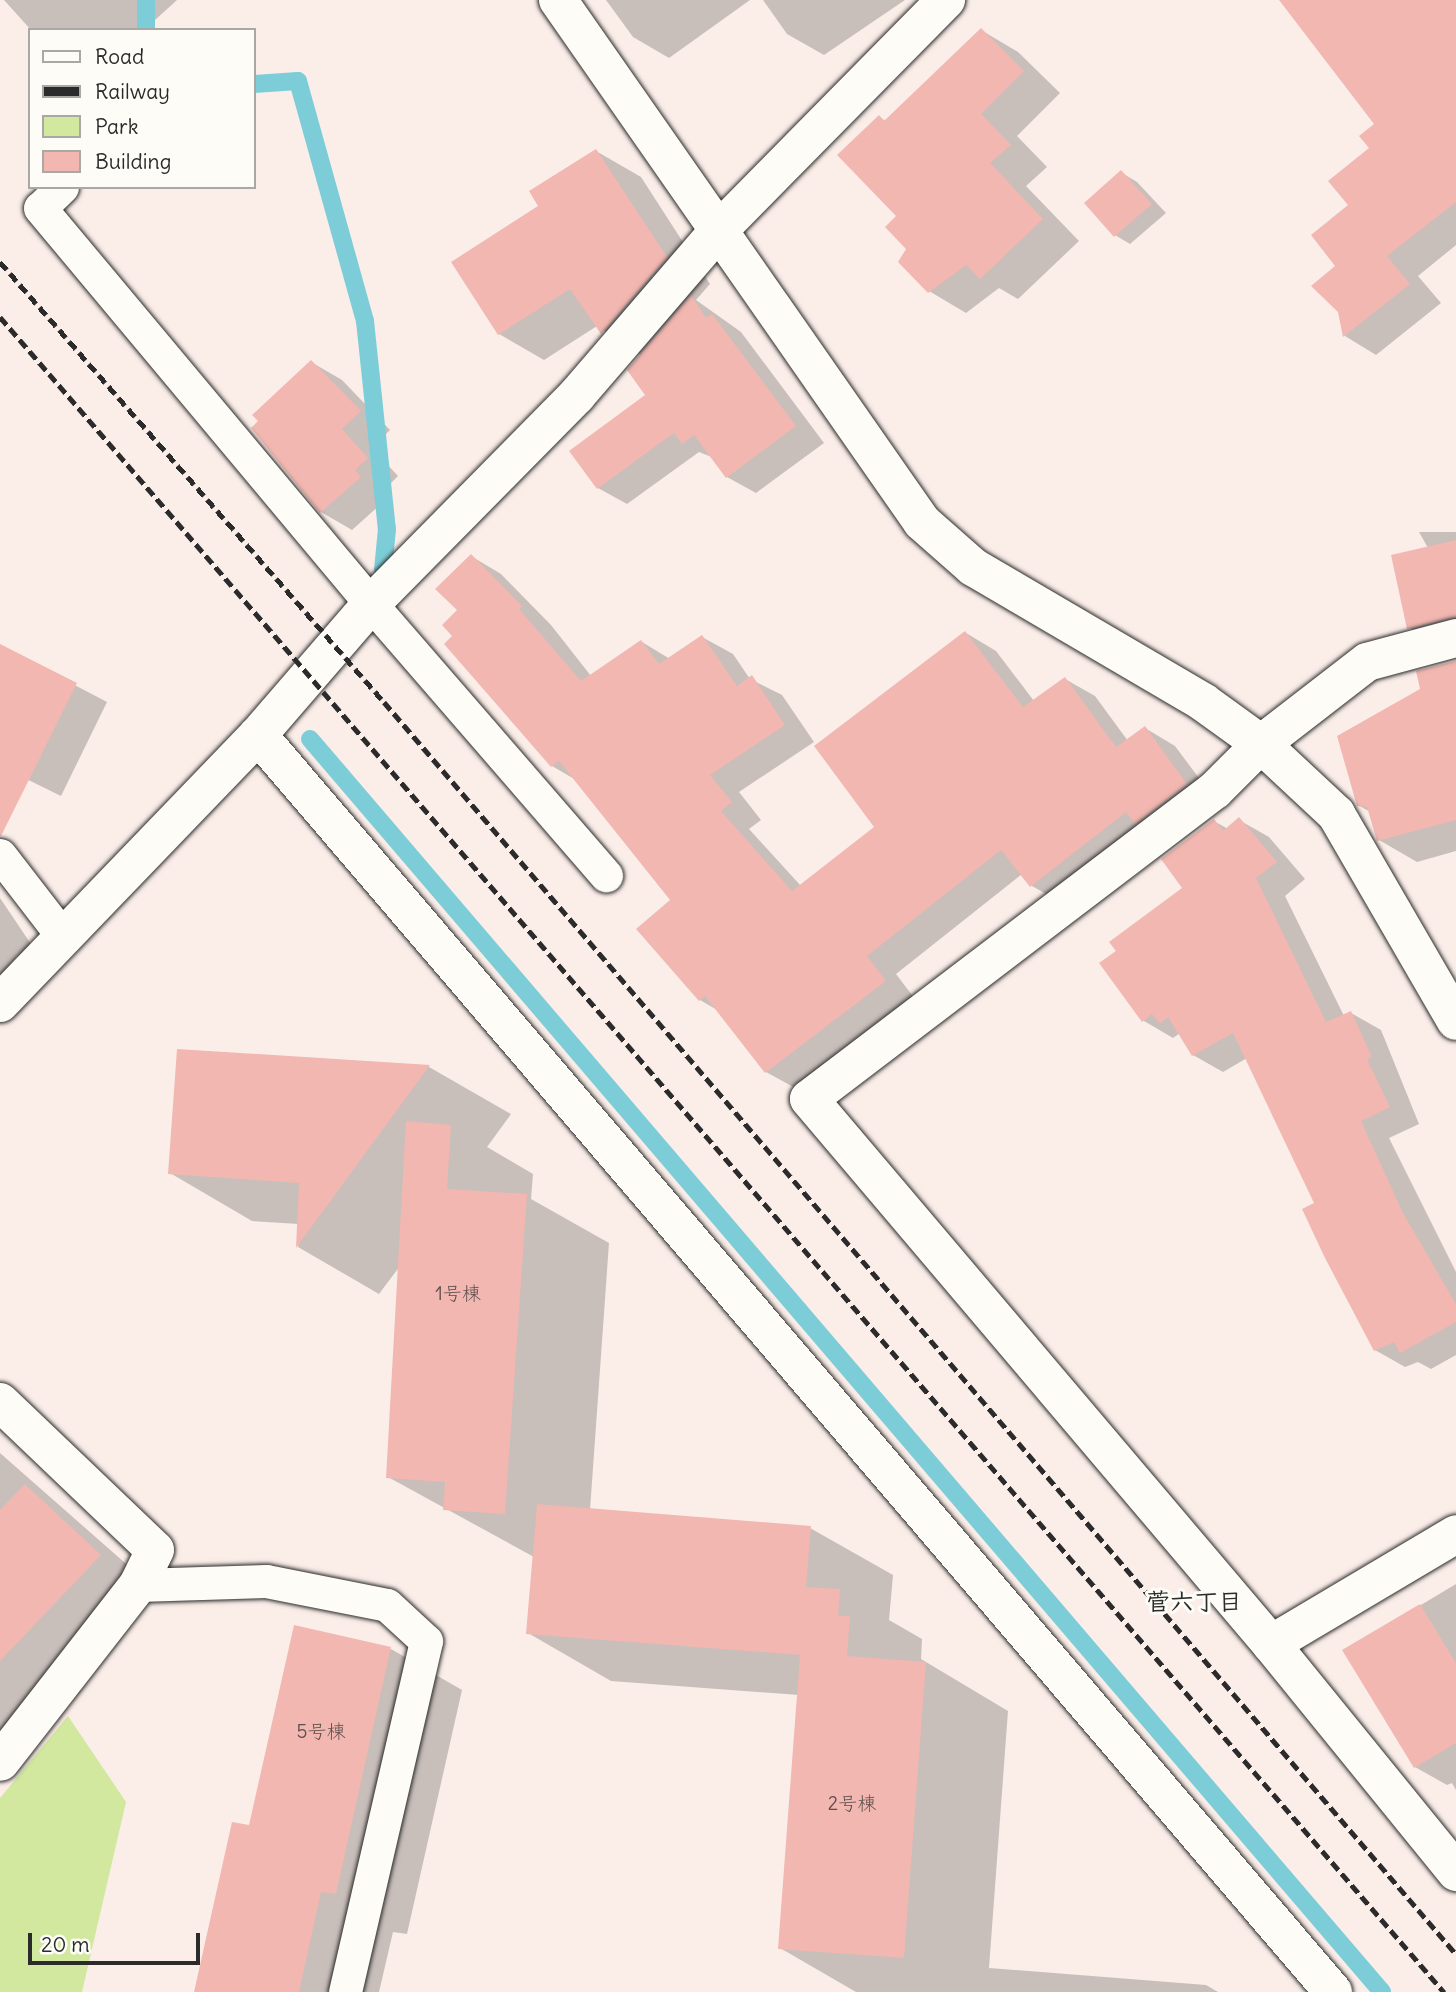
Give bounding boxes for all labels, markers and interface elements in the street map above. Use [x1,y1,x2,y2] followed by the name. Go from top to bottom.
[28,28,256,189] legend
[95,43,144,70] text: Road
[95,78,170,105] text: Railway
[95,113,138,140] text: Park
[95,148,171,175] text: Building
[435,1283,481,1305] house number: 1号棟
[1146,1588,1242,1616] district label: 菅六丁目
[297,1721,345,1743] house number: 5号棟
[828,1793,876,1815] house number: 2号棟
[32,1918,203,1962] scale bar
[41,1931,90,1958] text: 20 m

